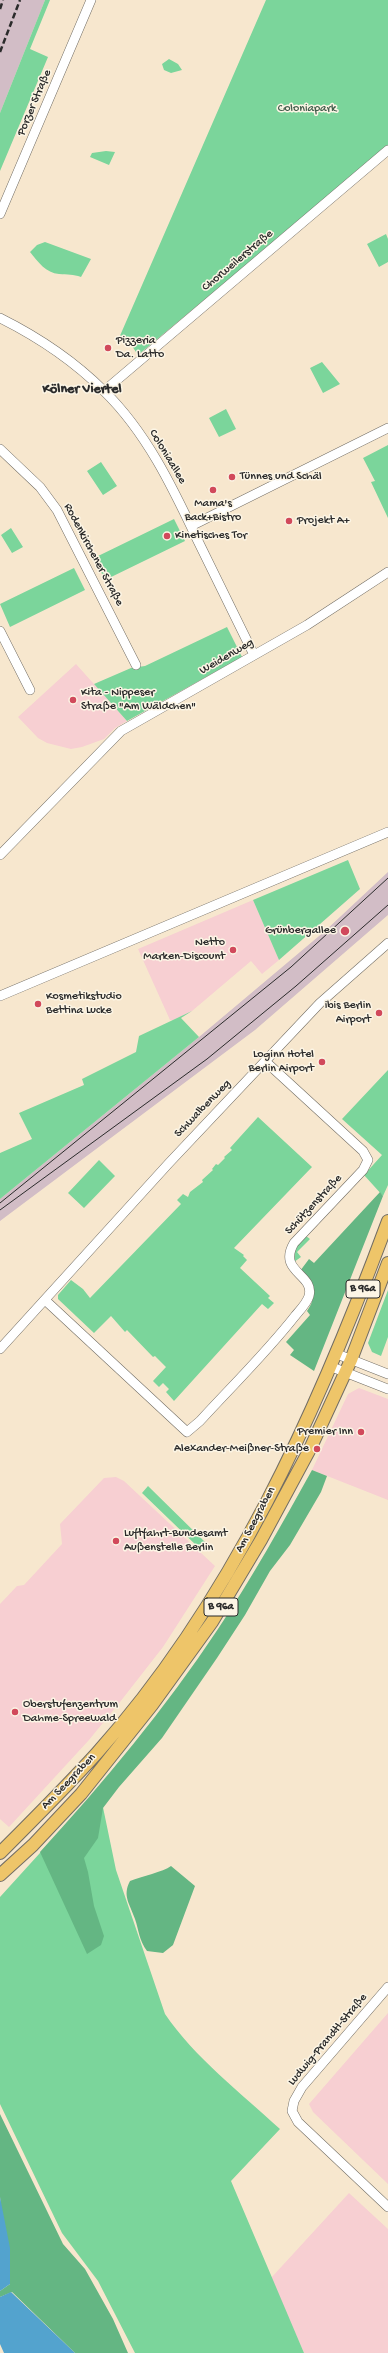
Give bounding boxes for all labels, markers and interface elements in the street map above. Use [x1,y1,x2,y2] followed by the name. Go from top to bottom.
[15,68,55,138] street label: Porzer Straße
[278,102,336,116] park label: Coloniapark
[200,227,276,295] street label: Chorweilerstraße
[116,334,164,362] place label: Pizzeria Da. Latto
[103,343,113,353] marker: Pizzeria Da. Latto
[42,382,122,398] district label: Kölner Viertel
[145,427,189,487] street label: Coloniaallee
[240,470,322,484] place label: Tünnes und Schäl
[227,472,237,482] marker: Tünnes und Schäl
[208,485,218,495] marker: Mama's Back+Bistro
[185,497,241,525] place label: Mama's Back+Bistro
[60,501,126,609] street label: Rodenkirchener Straße
[297,514,350,528] place label: Projekt A+
[284,516,294,526] marker: Projekt A+
[175,529,247,543] place label: Kinetisches Tor
[162,531,172,541] marker: Kinetisches Tor
[197,636,257,678] street label: Weidenweg
[81,686,196,714] place label: Kita - Nippeser Straße "Am Wäldchen"
[68,695,78,705] marker: Kita - Nippeser Straße "Am Wäldchen"
[265,924,336,938] place label: Grünbergallee
[339,925,351,937] marker: Grünbergallee
[143,936,225,964] place label: Netto Marken-Discount
[228,945,238,955] marker: Netto Marken-Discount
[46,990,122,1018] place label: Kosmetikstudio Bettina Lucke
[33,999,43,1009] marker: Kosmetikstudio Bettina Lucke
[325,999,371,1027] place label: ibis Berlin Airport
[374,1008,384,1018] marker: ibis Berlin Airport
[248,1048,314,1076] place label: Loginn Hotel Berlin Airport
[317,1057,327,1067] marker: Loginn Hotel Berlin Airport
[172,1077,234,1141] street label: Schwalbenweg
[282,1172,346,1238] street label: Schützenstraße
[346,1280,380,1298] road number: B 96a
[297,1425,353,1439] place label: Premier Inn
[356,1427,366,1437] marker: Premier Inn
[174,1442,309,1456] place label: Alexander-Meißner-Straße
[312,1444,322,1454] marker: Alexander-Meißner-Straße
[233,1485,279,1555] street label: Am Seegraben
[124,1527,227,1555] place label: Luftfahrt-Bundesamt Außenstelle Berlin
[111,1536,121,1546] marker: Luftfahrt-Bundesamt Außenstelle Berlin
[204,1598,238,1616] road number: B 96a
[23,1698,118,1726] place label: Oberstufenzentrum Dahme-Spreewald
[10,1707,20,1717] marker: Oberstufenzentrum Dahme-Spreewald
[39,1751,99,1813] street label: Am Seegraben
[285,1991,371,2089] street label: Ludwig-Prandtl-Straße

